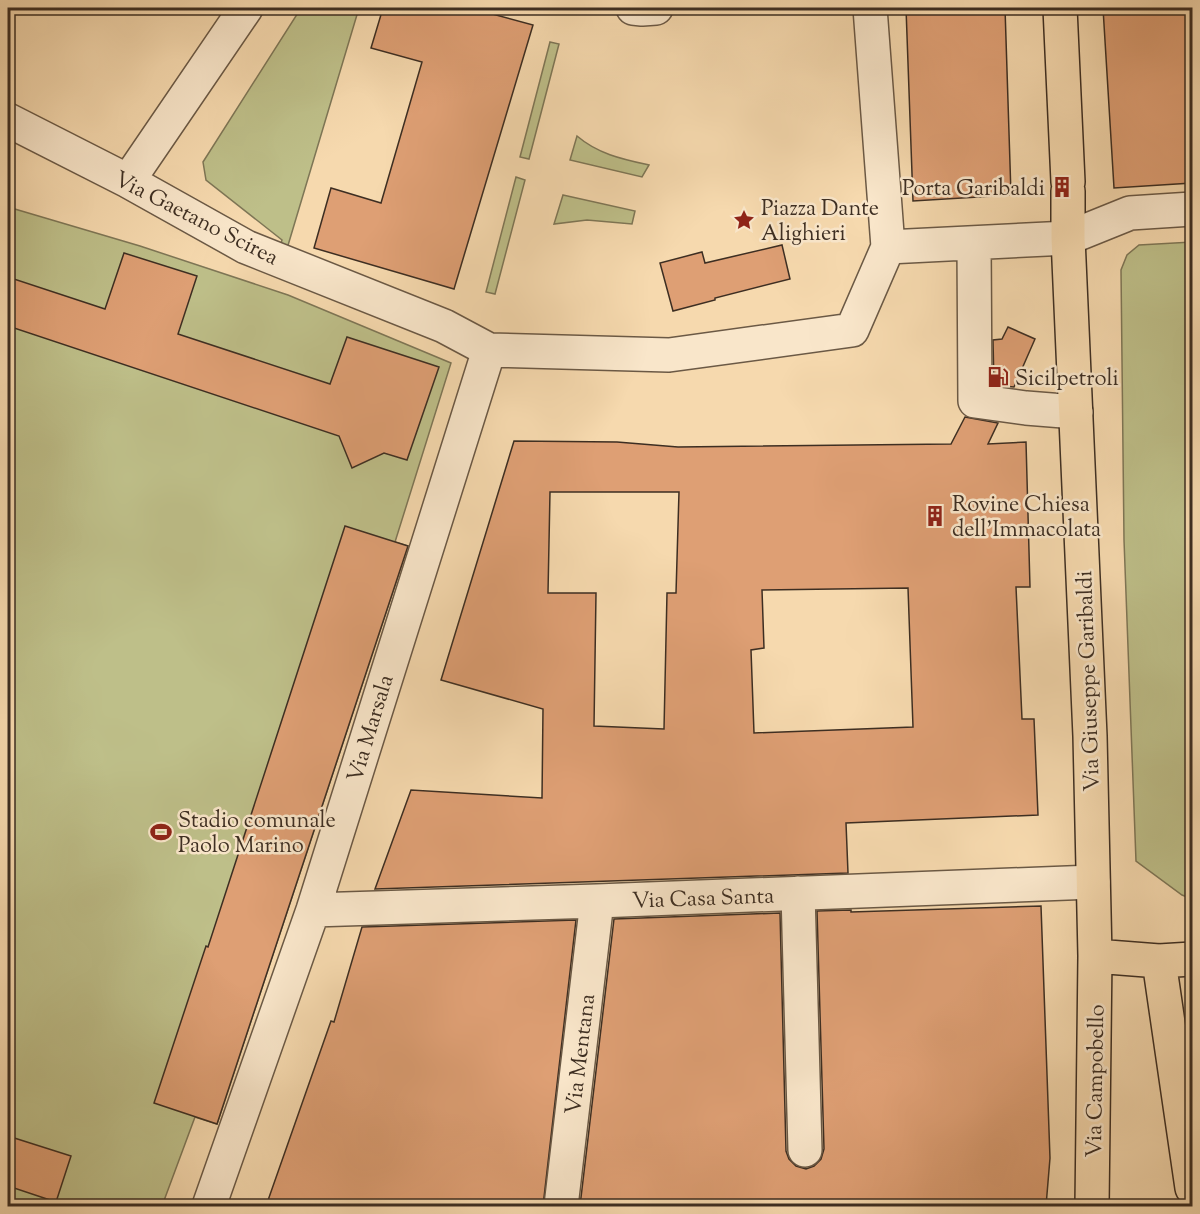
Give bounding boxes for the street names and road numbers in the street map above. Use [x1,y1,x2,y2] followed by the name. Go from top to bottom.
[108,164,283,275] street label: Via Gaetano Scirea
[1070,570,1110,792] street label: Via Giuseppe Garibaldi
[340,671,403,787] street label: Via Marsala
[631,882,775,918] street label: Via Casa Santa
[559,992,605,1116] street label: Via Mentana
[1080,1004,1114,1158] street label: Via Campobello

